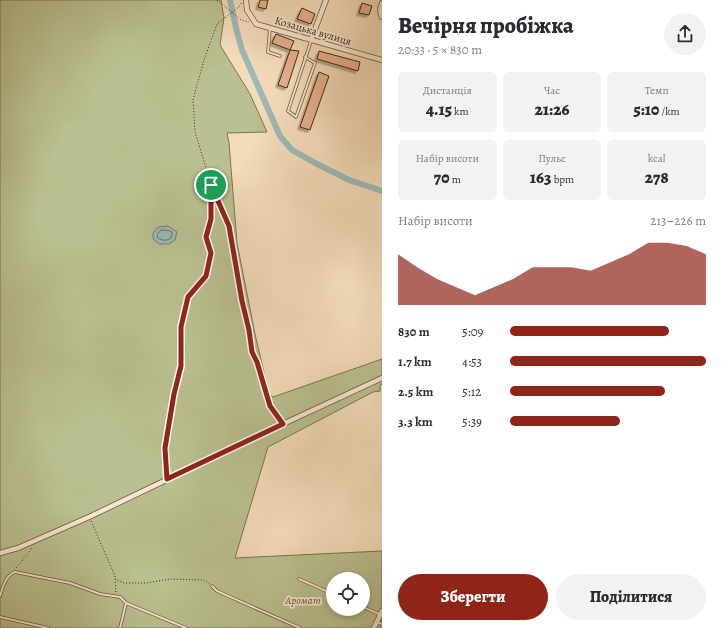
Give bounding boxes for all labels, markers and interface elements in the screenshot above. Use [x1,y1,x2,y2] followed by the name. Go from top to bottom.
[398,11,574,41] text: Вечірня пробіжка
[273,13,353,49] street label: Козацька вулиця
[664,13,706,55] button: share
[398,41,482,58] text: 20:33 · 5 × 830 m
[423,83,472,98] text: Дистанція
[544,83,560,98] text: Час
[645,83,669,98] text: Темп
[426,98,452,121] text: 4.15
[535,98,569,121] text: 21:26
[634,98,659,121] text: 5:10
[452,104,469,119] text: km
[659,104,680,119] text: /km
[416,151,479,166] text: Набір висоти
[538,151,566,166] text: Пульс
[648,151,665,166] text: kcal
[434,166,449,189] text: 70
[530,166,551,189] text: 163
[645,166,669,189] text: 278
[194,168,228,202] pin
[449,172,461,187] text: m
[551,172,574,187] text: bpm
[200,174,222,196] icon: arrive
[398,212,473,229] text: Набір висоти
[650,212,706,229] text: 213–226 m
[398,323,430,340] text: 830 m
[462,323,484,340] text: 5:09
[398,353,432,370] text: 1.7 km
[462,353,482,370] text: 4:53
[398,383,433,400] text: 2.5 km
[462,383,481,400] text: 5:12
[398,413,433,430] text: 3.3 km
[462,413,482,430] text: 5:39
[326,572,370,616] map controls
[326,572,370,616] button: locate
[398,574,548,620] button: Зберегти
[556,574,706,620] button: Поділитися
[284,593,321,608] park label: Аромат

